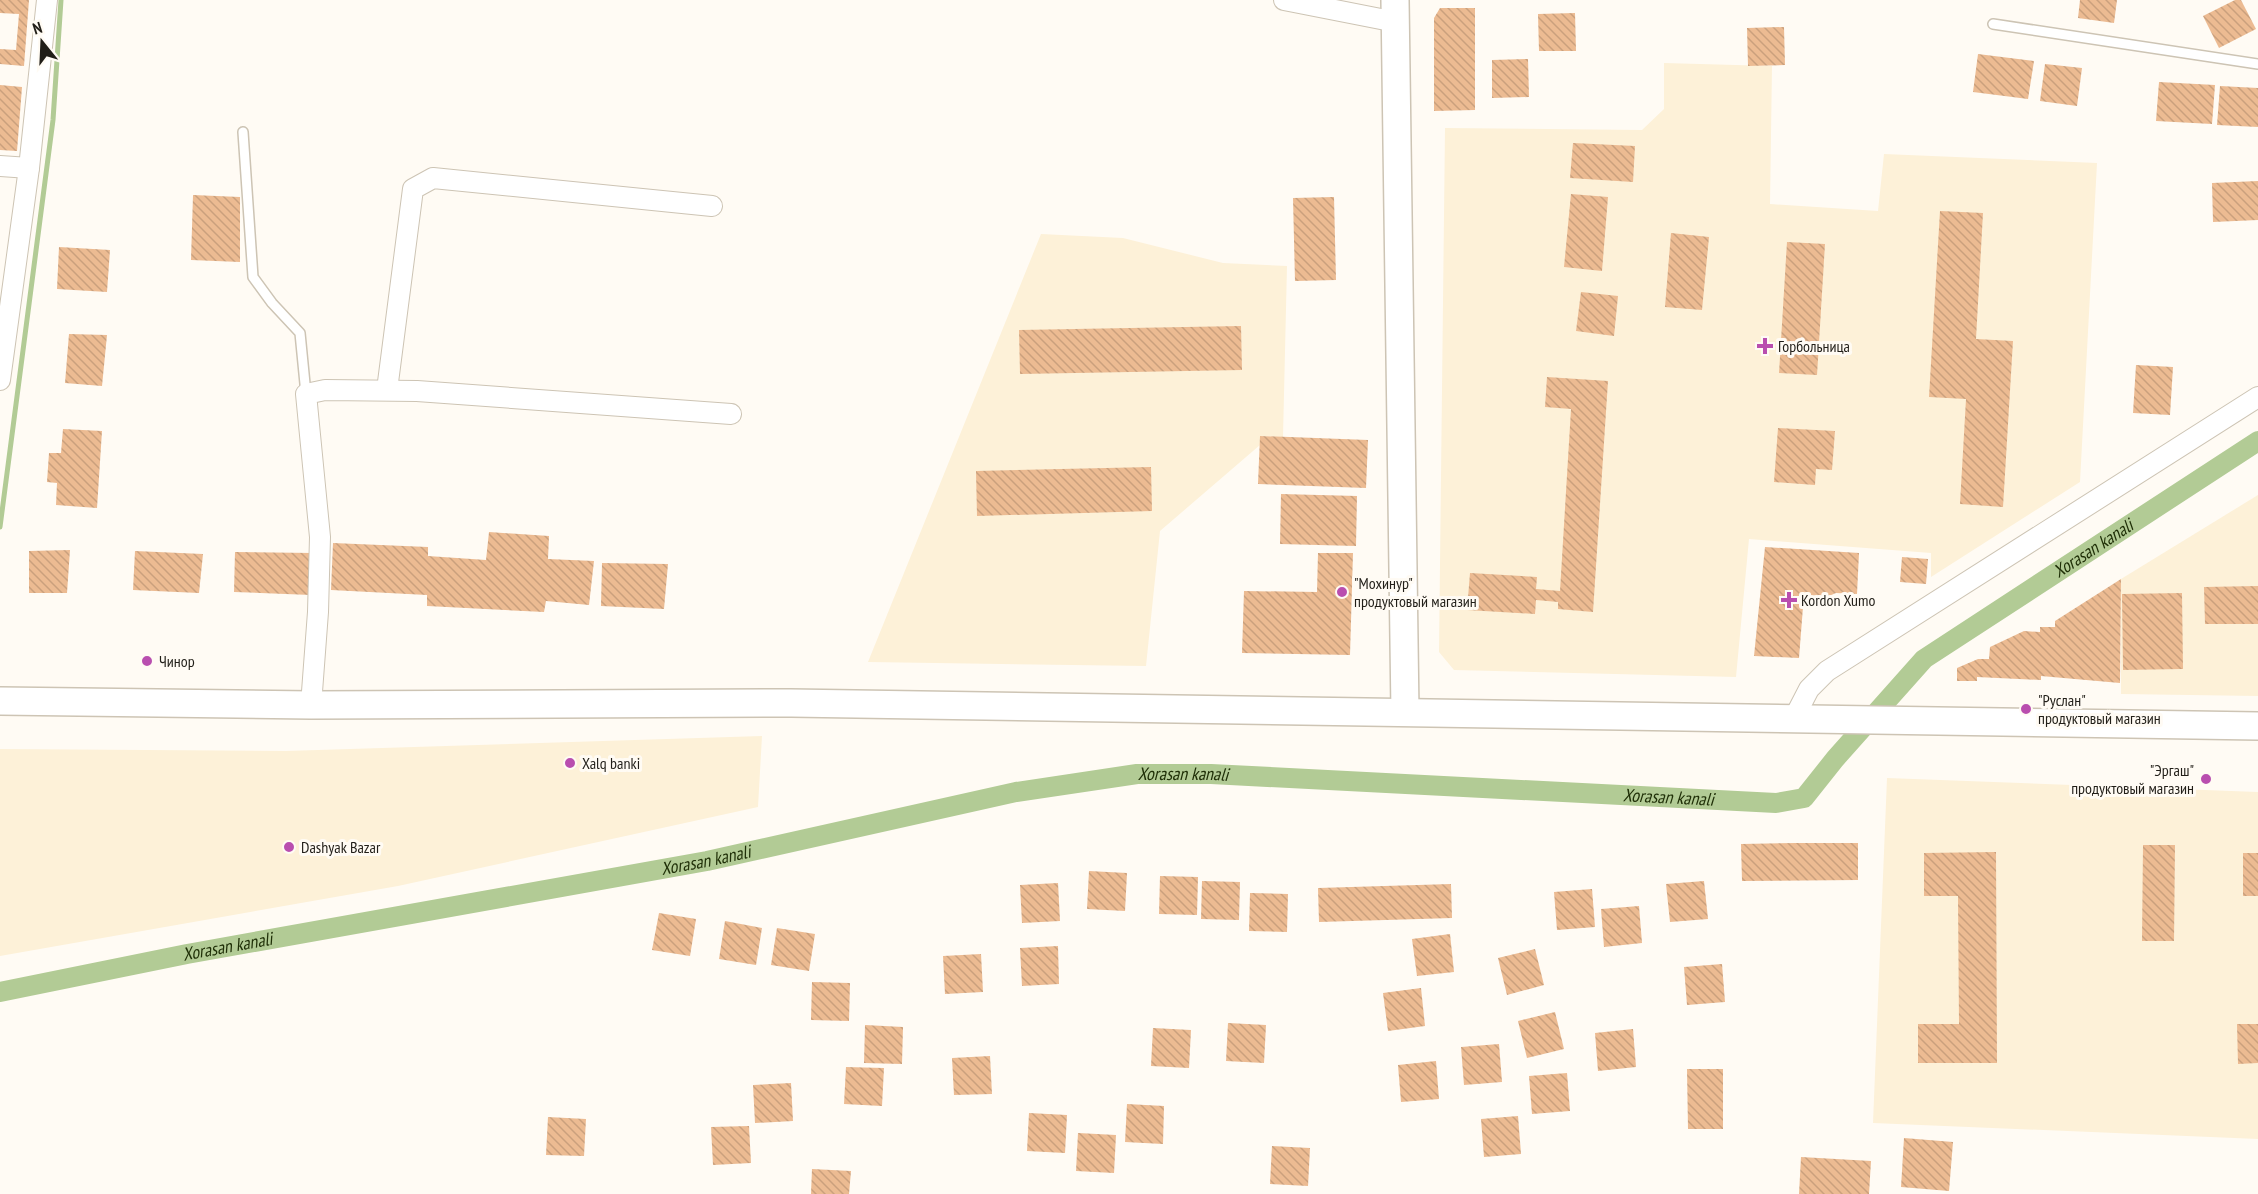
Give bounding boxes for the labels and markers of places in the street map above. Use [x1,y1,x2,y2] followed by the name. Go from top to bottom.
[1778,336,1850,356] place label: Горбольница
[1756,337,1774,355] marker: Горбольница
[1354,573,1477,611] place label: "Мохинур" продуктовый магазин
[1335,585,1349,599] marker: "Мохинур" продуктовый магазин
[1801,590,1875,610] place label: Kordon Xumo
[1782,593,1796,607] marker: Kordon Xumo
[159,651,195,671] place label: Чинор
[140,654,154,668] marker: Чинор
[2038,690,2161,728] place label: "Руслан" продуктовый магазин
[2019,702,2033,716] marker: "Руслан" продуктовый магазин
[582,753,640,773] place label: Xalq banki
[563,756,577,770] marker: Xalq banki
[2071,760,2194,798] place label: "Эргаш" продуктовый магазин
[2199,772,2213,786] marker: "Эргаш" продуктовый магазин
[301,837,381,857] place label: Dashyak Bazar
[282,840,296,854] marker: Dashyak Bazar

